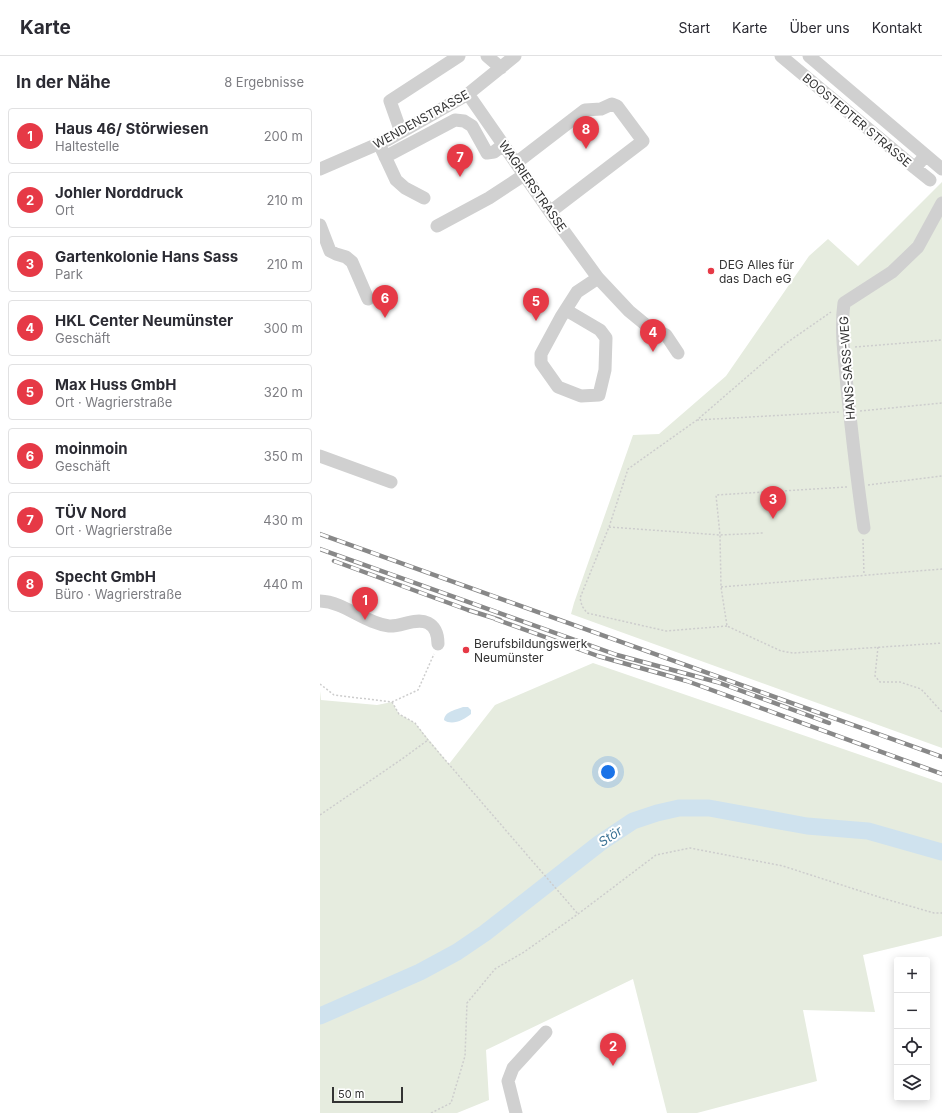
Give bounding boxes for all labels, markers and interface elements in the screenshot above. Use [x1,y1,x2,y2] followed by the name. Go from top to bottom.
[20,16,71,39] text: Karte
[678,19,710,36] text: Start
[732,19,767,36] text: Karte
[789,19,850,36] text: Über uns
[872,19,922,36] text: Kontakt
[800,70,914,170] street label: BOOSTEDTER STRASSE
[16,72,111,92] text: In der Nähe
[224,74,304,90] text: 8 Ergebnisse
[371,86,471,152] street label: WENDENSTRASSE
[573,116,599,149] pin: 8
[55,119,209,138] text: Haus 46/ Störwiesen
[27,128,33,144] text: 1
[264,128,303,144] text: 200 m
[55,138,119,154] text: Haltestelle
[496,138,570,234] street label: WAGRIERSTRASSE
[447,144,473,177] pin: 7
[55,183,183,202] text: Johler Norddruck
[26,192,34,208] text: 2
[267,192,303,208] text: 210 m
[55,202,74,218] text: Ort
[55,247,238,266] text: Gartenkolonie Hans Sass
[26,256,34,272] text: 3
[267,256,303,272] text: 210 m
[719,257,795,286] place label: DEG Alles für das Dach eG
[55,266,83,282] text: Park
[706,266,716,276] marker: DEG Alles für das Dach eG
[372,285,398,318] pin: 6
[523,288,549,321] pin: 5
[55,311,233,330] text: HKL Center Neumünster
[836,316,858,420] street label: HANS-SASS-WEG
[640,319,666,352] pin: 4
[26,320,34,336] text: 4
[264,320,303,336] text: 300 m
[55,330,110,346] text: Geschäft
[55,375,176,394] text: Max Huss GmbH
[26,384,34,400] text: 5
[264,384,303,400] text: 320 m
[55,394,172,410] text: Ort · Wagrierstraße
[55,439,128,458] text: moinmoin
[26,448,34,464] text: 6
[264,448,303,464] text: 350 m
[55,458,110,474] text: Geschäft
[760,486,786,519] pin: 3
[55,503,127,522] text: TÜV Nord
[26,512,34,528] text: 7
[263,512,303,528] text: 430 m
[55,522,172,538] text: Ort · Wagrierstraße
[55,567,156,586] text: Specht GmbH
[26,576,34,592] text: 8
[263,576,303,592] text: 440 m
[55,586,182,602] text: Büro · Wagrierstraße
[352,587,378,620] pin: 1
[474,636,588,665] place label: Berufsbildungswerk Neumünster
[461,645,471,655] marker: Berufsbildungswerk Neumünster
[598,762,618,782] your location
[595,822,626,850] water label: Stör
[894,957,930,1101] map controls
[894,957,930,993] button: +
[894,993,930,1029] button: −
[894,1029,930,1065] button: locate
[600,1033,626,1066] pin: 2
[894,1065,930,1101] button: layers
[332,1085,403,1104] scale bar
[338,1087,364,1101] text: 50 m

